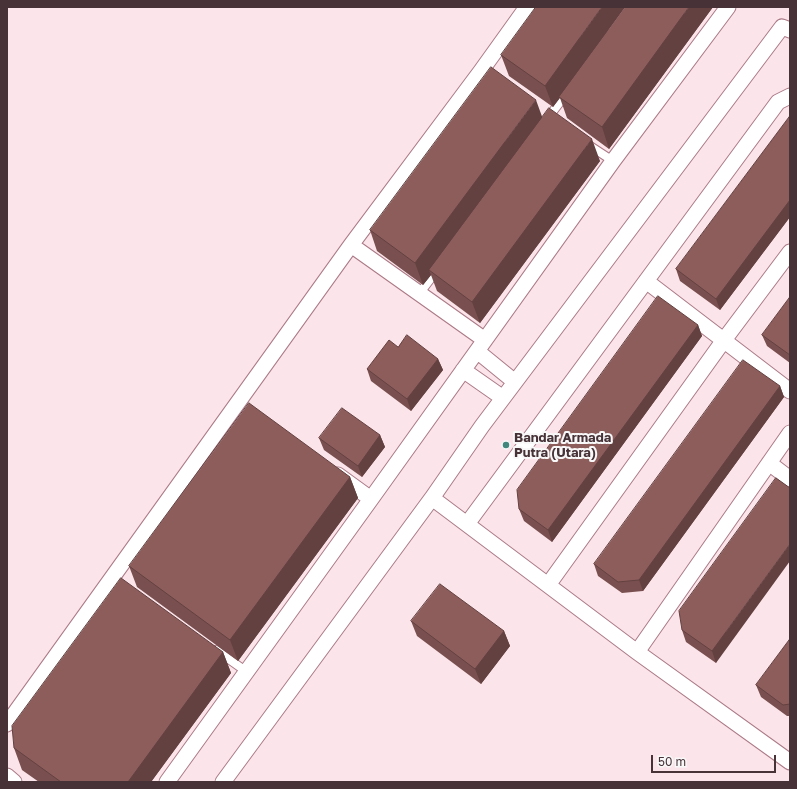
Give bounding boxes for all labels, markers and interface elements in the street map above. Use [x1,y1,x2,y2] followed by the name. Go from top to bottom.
[514,430,611,461] place label: Bandar Armada Putra (Utara)
[501,440,511,450] marker: Bandar Armada Putra (Utara)
[653,747,778,773] scale bar
[658,754,686,769] text: 50 m

